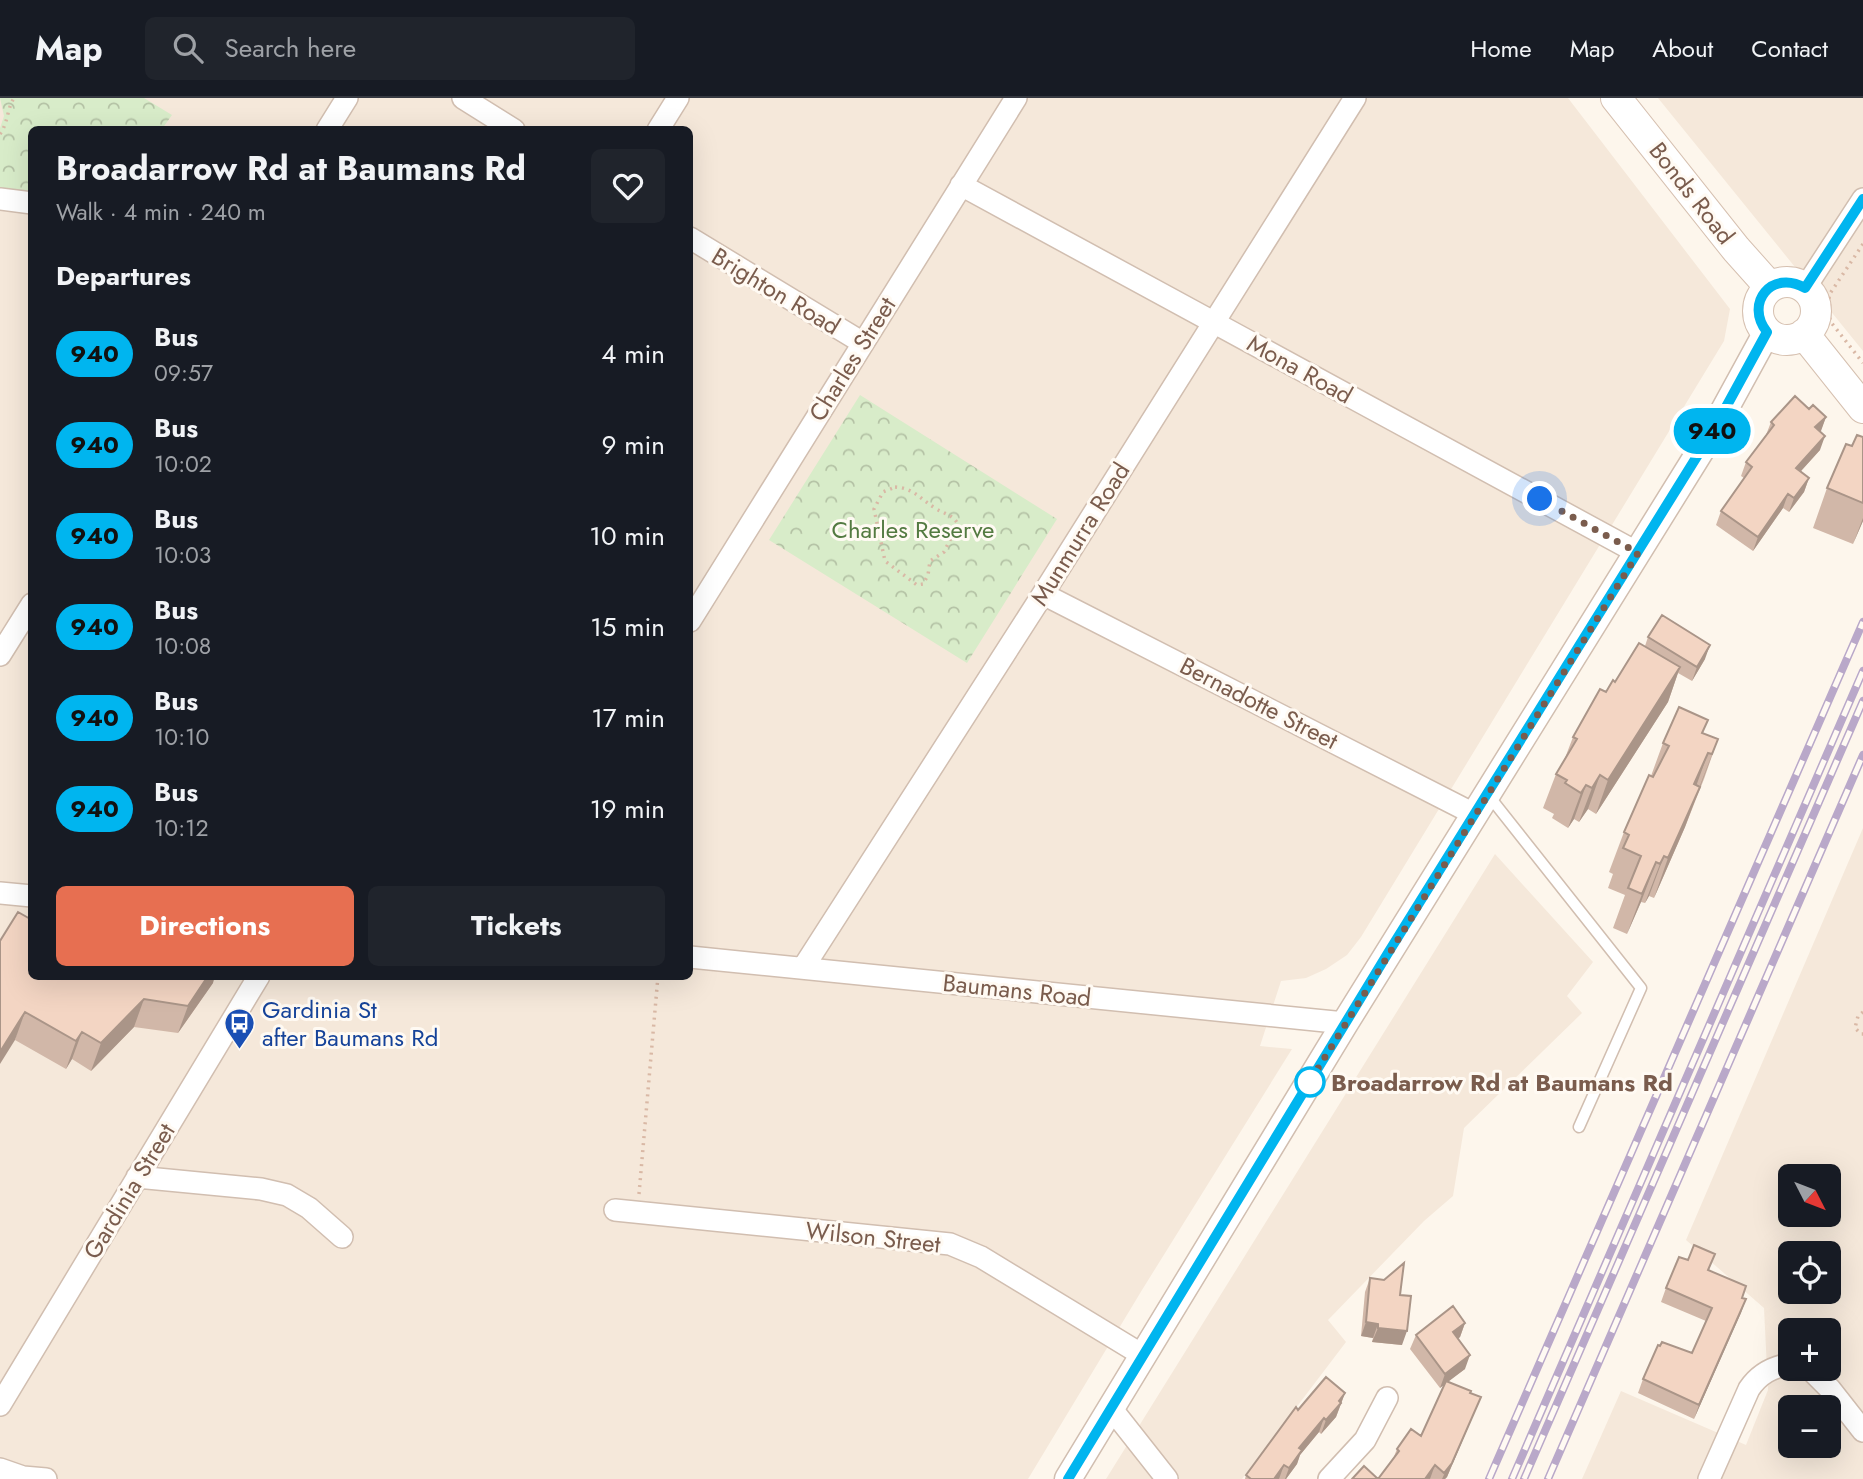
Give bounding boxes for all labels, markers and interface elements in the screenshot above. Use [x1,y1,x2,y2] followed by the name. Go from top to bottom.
[145,17,635,80] search box
[35,25,103,72] text: Map
[169,29,207,67] icon: search
[225,29,356,67] text: Search here
[1470,31,1532,66] text: Home
[1570,31,1614,66] text: Map
[1652,31,1713,66] text: About
[1751,31,1828,66] text: Contact
[1641,134,1743,252] street label: Bonds Road
[56,145,526,192] text: Broadarrow Rd at Baumans Rd
[591,149,665,223] button: heart
[56,195,266,229] text: Walk · 4 min · 240 m
[705,239,847,343] street label: Brighton Road
[56,257,191,295] text: Departures
[800,290,904,428] street label: Charles Street
[154,318,198,356] text: Bus
[1241,326,1359,412] street label: Mona Road
[601,335,665,373] text: 4 min
[70,336,119,371] text: 940
[154,356,213,390] text: 09:57
[1672,408,1752,454] line badge: 940
[154,409,198,447] text: Bus
[1688,413,1736,448] text: 940
[602,426,665,464] text: 9 min
[70,427,119,462] text: 940
[154,447,212,481] text: 10:02
[1022,456,1138,612] street label: Munmurra Road
[1522,481,1557,516] your location
[154,500,198,538] text: Bus
[832,512,994,547] park label: Charles Reserve
[589,517,665,555] text: 10 min
[70,518,119,553] text: 940
[154,538,211,572] text: 10:03
[154,591,198,629] text: Bus
[590,608,665,646] text: 15 min
[70,609,119,644] text: 940
[154,629,211,663] text: 10:08
[1174,648,1344,758] street label: Bernadotte Street
[154,682,198,720] text: Bus
[591,699,665,737] text: 17 min
[70,700,119,735] text: 940
[154,720,209,754] text: 10:10
[154,773,198,811] text: Bus
[590,790,665,828] text: 19 min
[70,791,119,826] text: 940
[154,811,209,845] text: 10:12
[56,886,354,966] button: Directions
[368,886,665,966] button: Tickets
[941,965,1093,1015] street label: Baumans Road
[262,992,438,1055] place label: Gardinia St after Baumans Rd
[222,1006,256,1050] bus stop icon: Gardinia St after Baumans Rd
[1331,1065,1673,1100] place label: Broadarrow Rd at Baumans Rd
[1295,1067,1325,1097] marker: Broadarrow Rd at Baumans Rd
[75,1116,184,1266] street label: Gardinia Street
[1778,1164,1841,1227] north arrow
[1778,1164,1841,1458] map controls
[804,1213,942,1262] street label: Wilson Street
[1778,1241,1841,1304] button: locate
[1778,1318,1841,1381] button: +
[1778,1395,1841,1458] button: −

